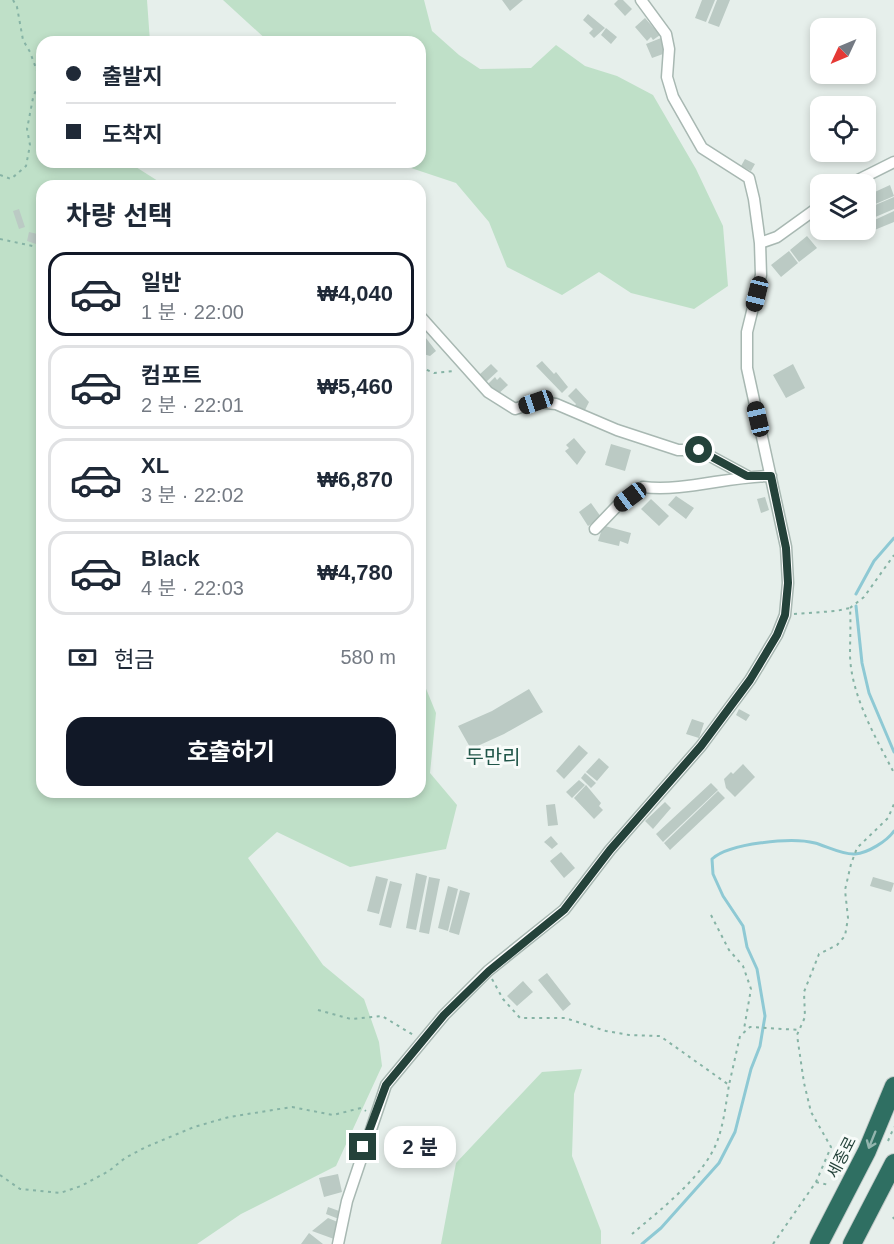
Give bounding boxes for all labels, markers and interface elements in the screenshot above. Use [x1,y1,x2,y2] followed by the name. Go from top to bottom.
[810,18,876,84] north arrow
[810,18,876,240] map controls
[102,64,163,89] text: 출발지
[810,96,876,162] button: locate
[102,122,163,147] text: 도착지
[810,174,876,240] button: layers
[66,201,173,231] text: 차량 선택
[69,267,123,321] icon: car
[141,270,181,295] text: 일반
[744,274,770,314] car
[317,281,393,306] text: ₩4,040
[141,301,244,323] text: 1 분 · 22:00
[69,360,123,414] icon: car
[141,363,202,388] text: 컴포트
[317,374,393,399] text: ₩5,460
[516,388,556,416] car
[141,394,244,416] text: 2 분 · 22:01
[745,399,771,439] car
[685,436,712,463] route start
[69,453,123,507] icon: car
[141,453,169,478] text: XL
[317,467,393,492] text: ₩6,870
[610,479,650,515] car
[141,484,244,506] text: 3 분 · 22:02
[69,546,123,600] icon: car
[141,546,200,571] text: Black
[317,560,393,585] text: ₩4,780
[141,577,244,599] text: 4 분 · 22:03
[66,641,99,674] icon: cash
[340,646,396,668] text: 580 m
[114,647,154,672] text: 현금
[66,717,396,786] button: 호출하기
[465,746,521,768] district label: 두만리
[384,1126,456,1168] callout: 2 분
[866,1131,877,1149] one-way arrow
[349,1133,376,1160] route end
[824,1133,859,1181] street label: 세종로
[402,1136,438,1158] text: 2 분

